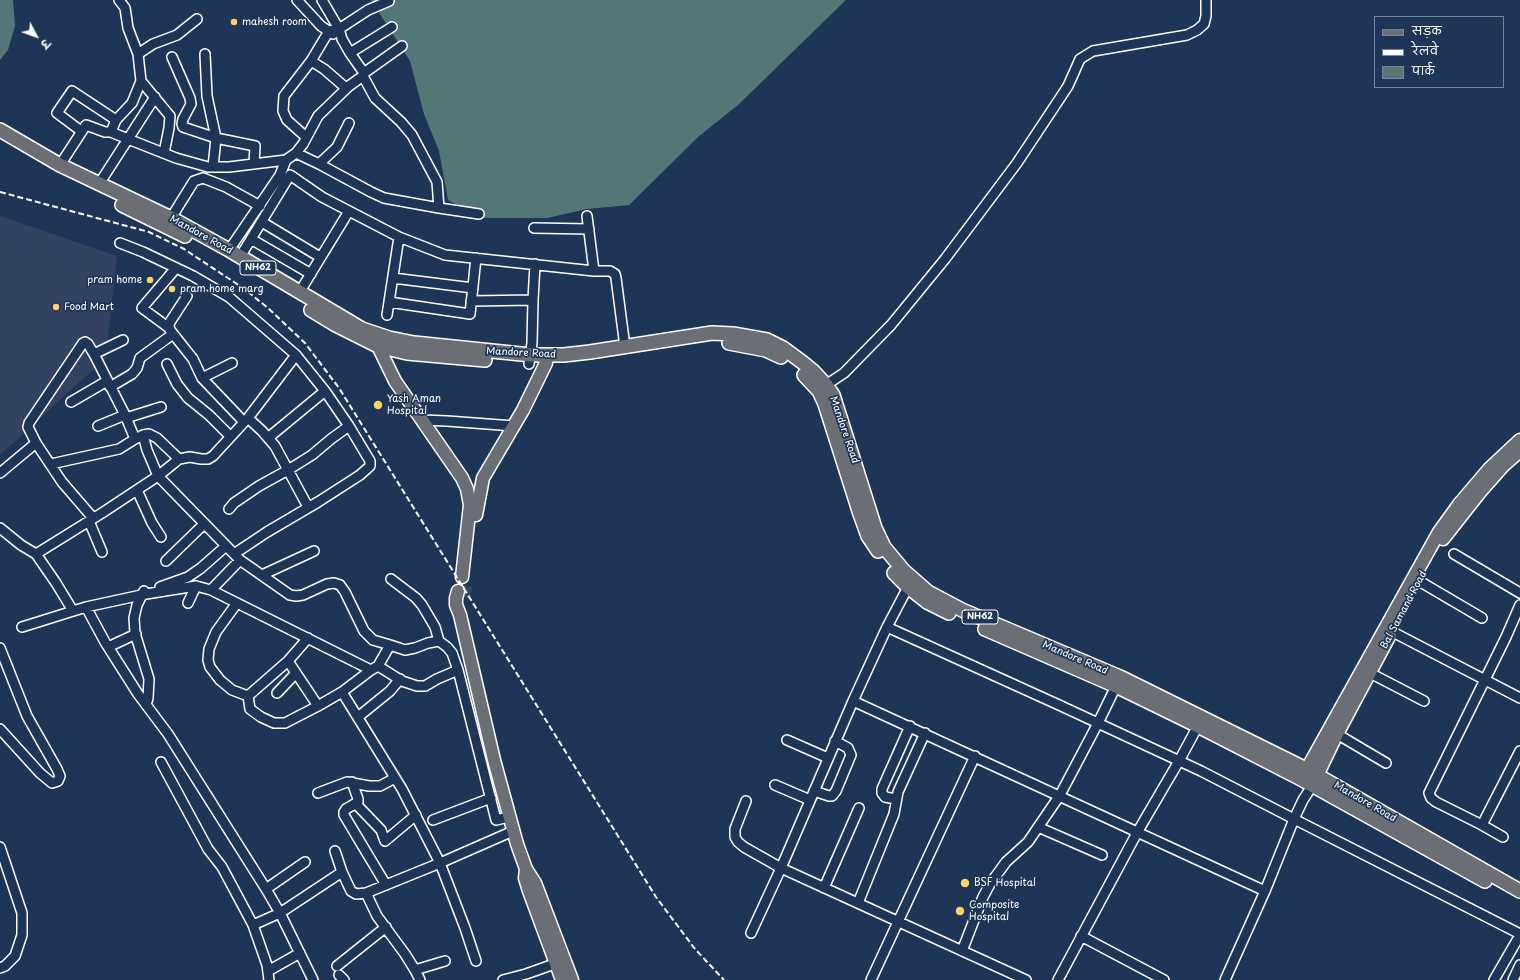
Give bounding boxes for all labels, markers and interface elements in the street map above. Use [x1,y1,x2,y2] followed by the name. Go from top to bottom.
[16,16,56,56] north arrow
[242,16,307,28] place label: mahesh room
[1374,16,1504,88] legend
[229,17,239,27] marker: mahesh room
[1412,21,1442,39] text: सड़क
[37,36,54,53] text: उ
[1412,41,1438,59] text: रेलवे
[1412,61,1435,79] text: पार्क
[167,213,235,257] street label: Mandore Road
[240,261,276,275] road number: NH62
[87,274,142,286] place label: pram home
[145,275,155,285] marker: pram home
[180,283,263,295] place label: pram home marg
[167,284,177,294] marker: pram home marg
[64,301,114,313] place label: Food Mart
[51,302,61,312] marker: Food Mart
[486,345,556,361] street label: Mandore Road
[387,393,441,416] place label: Yash Aman Hospital
[827,395,861,465] street label: Mandore Road
[372,399,384,411] marker: Yash Aman Hospital
[1378,569,1430,651] street label: Bal Samand Road
[962,610,998,624] road number: NH62
[1040,639,1110,677] street label: Mandore Road
[1332,779,1398,825] street label: Mandore Road
[959,877,971,889] marker: BSF Hospital
[974,877,1036,889] place label: BSF Hospital
[969,899,1019,922] place label: Composite Hospital
[954,905,966,917] marker: Composite Hospital

